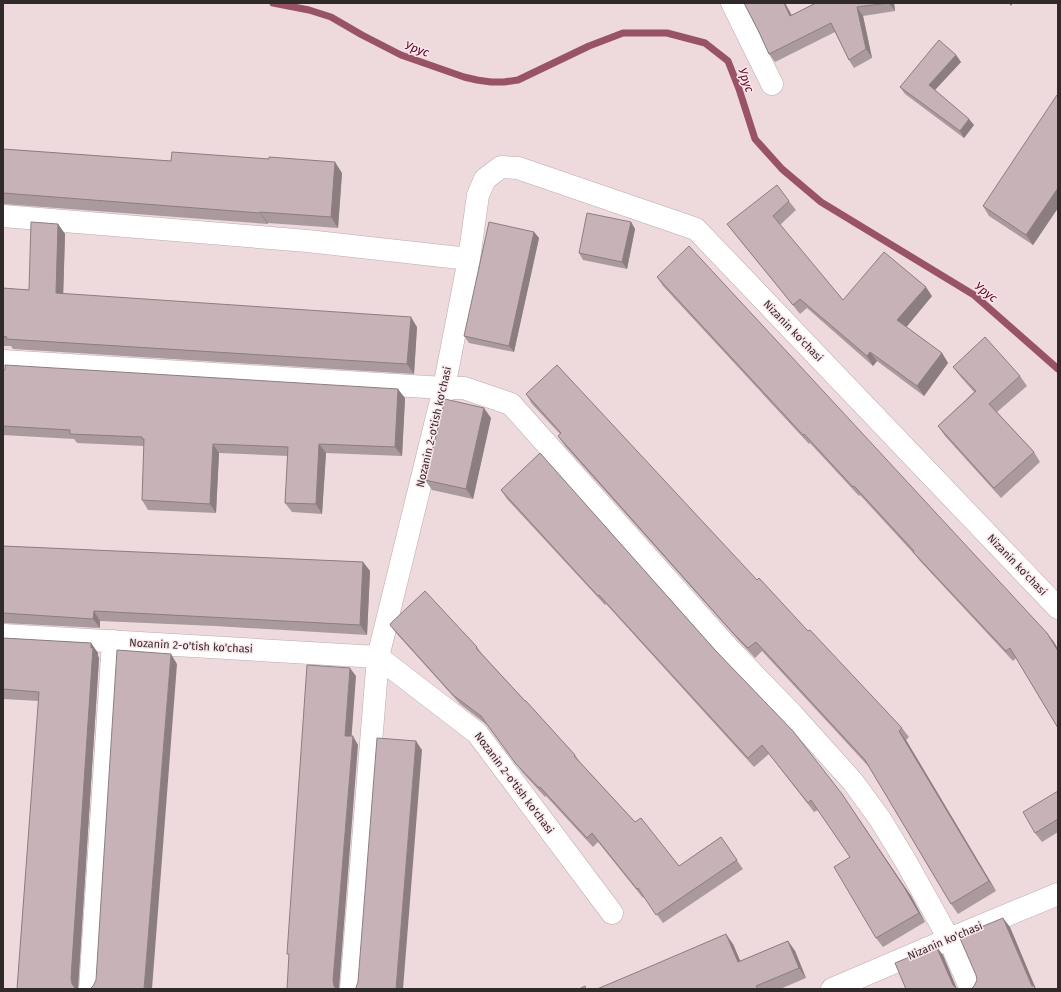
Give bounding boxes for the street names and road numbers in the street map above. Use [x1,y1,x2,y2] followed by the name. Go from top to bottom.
[760,298,826,364] street label: Nizanin ko'chasi
[414,365,454,489] street label: Nozanin 2-o'tish ko'chasi
[984,532,1050,598] street label: Nizanin ko'chasi
[129,636,253,656] street label: Nozanin 2-o'tish ko'chasi
[472,730,556,836] street label: Nozanin 2-o'tish ko'chasi
[906,919,984,963] street label: Nizanin ko'chasi

